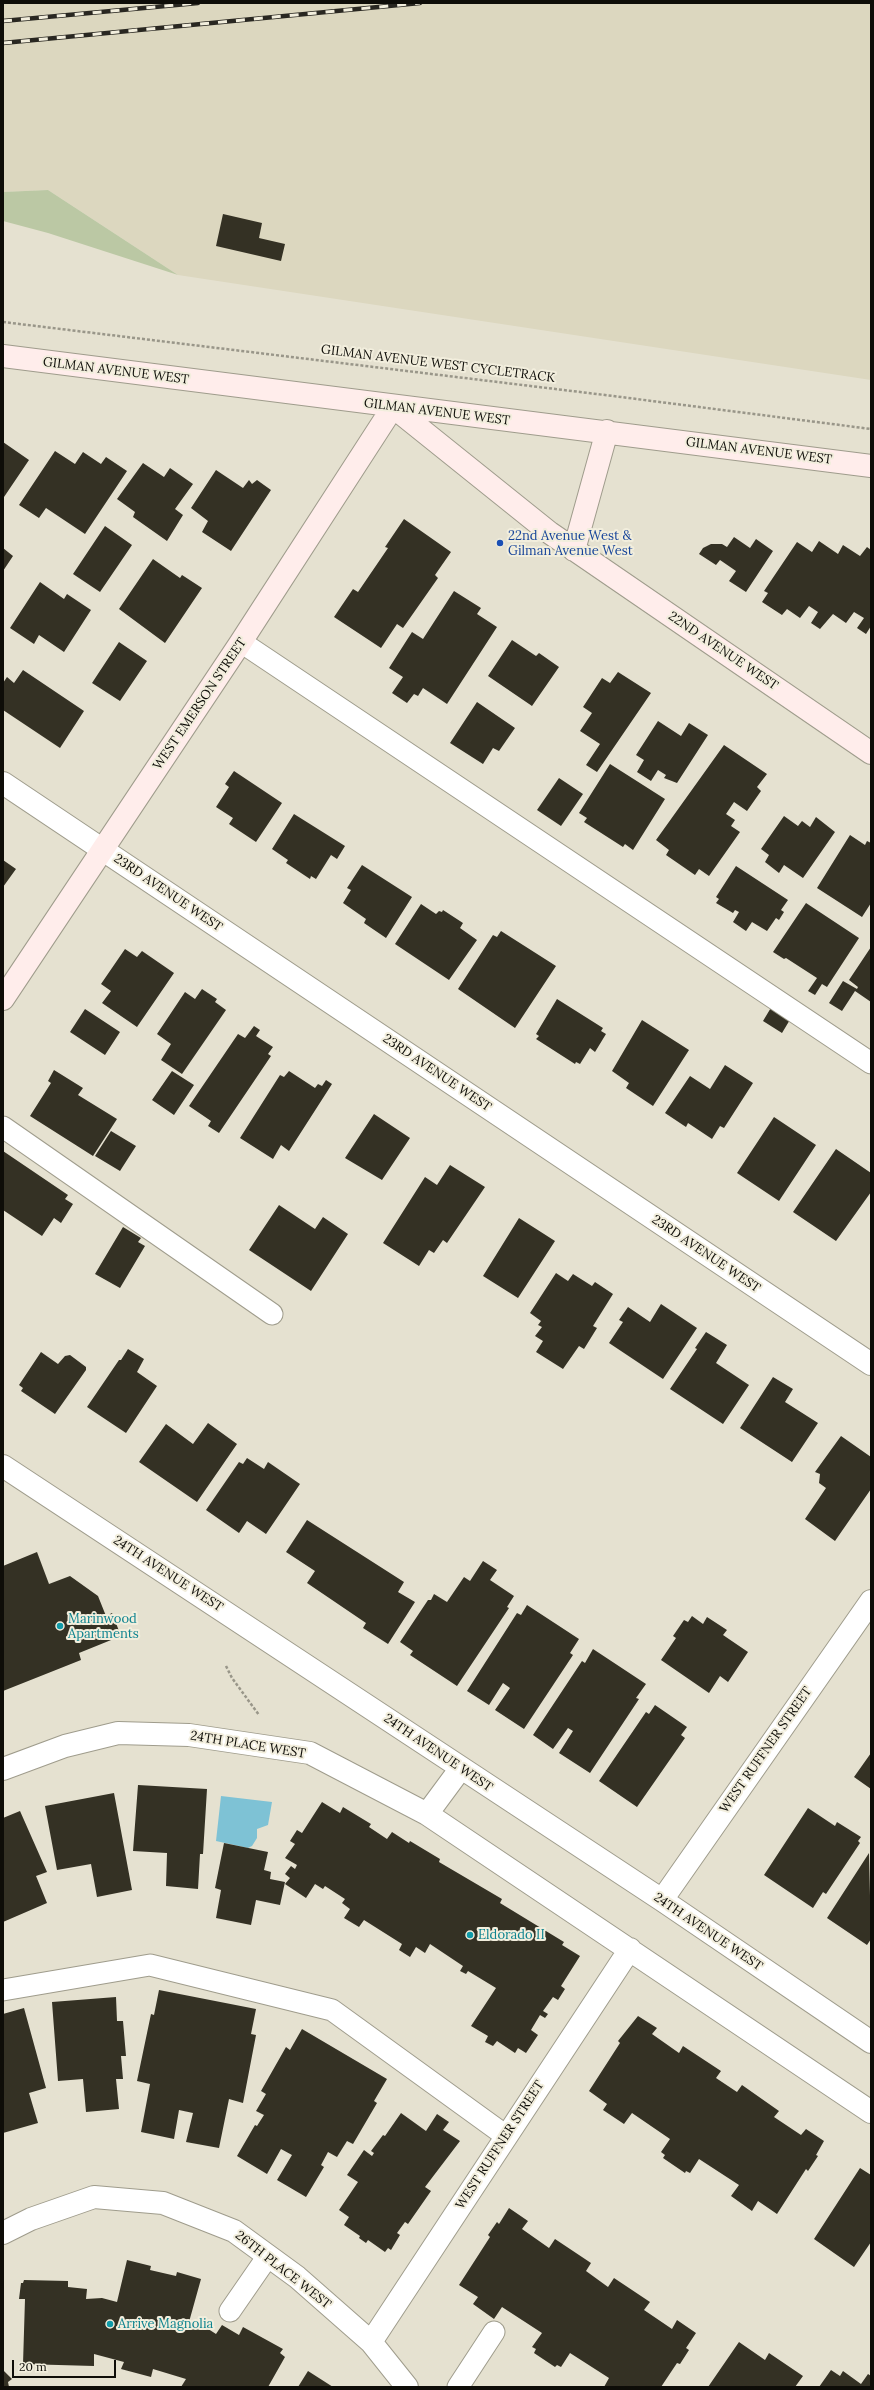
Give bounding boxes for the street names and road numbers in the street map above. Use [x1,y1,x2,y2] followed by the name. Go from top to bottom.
[320,342,556,386] street label: GILMAN AVENUE WEST CYCLETRACK
[42,354,190,388] street label: GILMAN AVENUE WEST
[363,395,511,429] street label: GILMAN AVENUE WEST
[685,434,833,468] street label: GILMAN AVENUE WEST
[665,608,781,694] street label: 22ND AVENUE WEST
[150,635,250,773] street label: WEST EMERSON STREET
[111,851,225,935] street label: 23RD AVENUE WEST
[380,1031,494,1115] street label: 23RD AVENUE WEST
[649,1212,763,1296] street label: 23RD AVENUE WEST
[110,1533,226,1615] street label: 24TH AVENUE WEST
[717,1684,815,1816] street label: WEST RUFFNER STREET
[381,1711,495,1795] street label: 24TH AVENUE WEST
[189,1728,307,1762] street label: 24TH PLACE WEST
[651,1890,765,1974] street label: 24TH AVENUE WEST
[453,2078,547,2212] street label: WEST RUFFNER STREET
[232,2228,334,2312] street label: 26TH PLACE WEST

